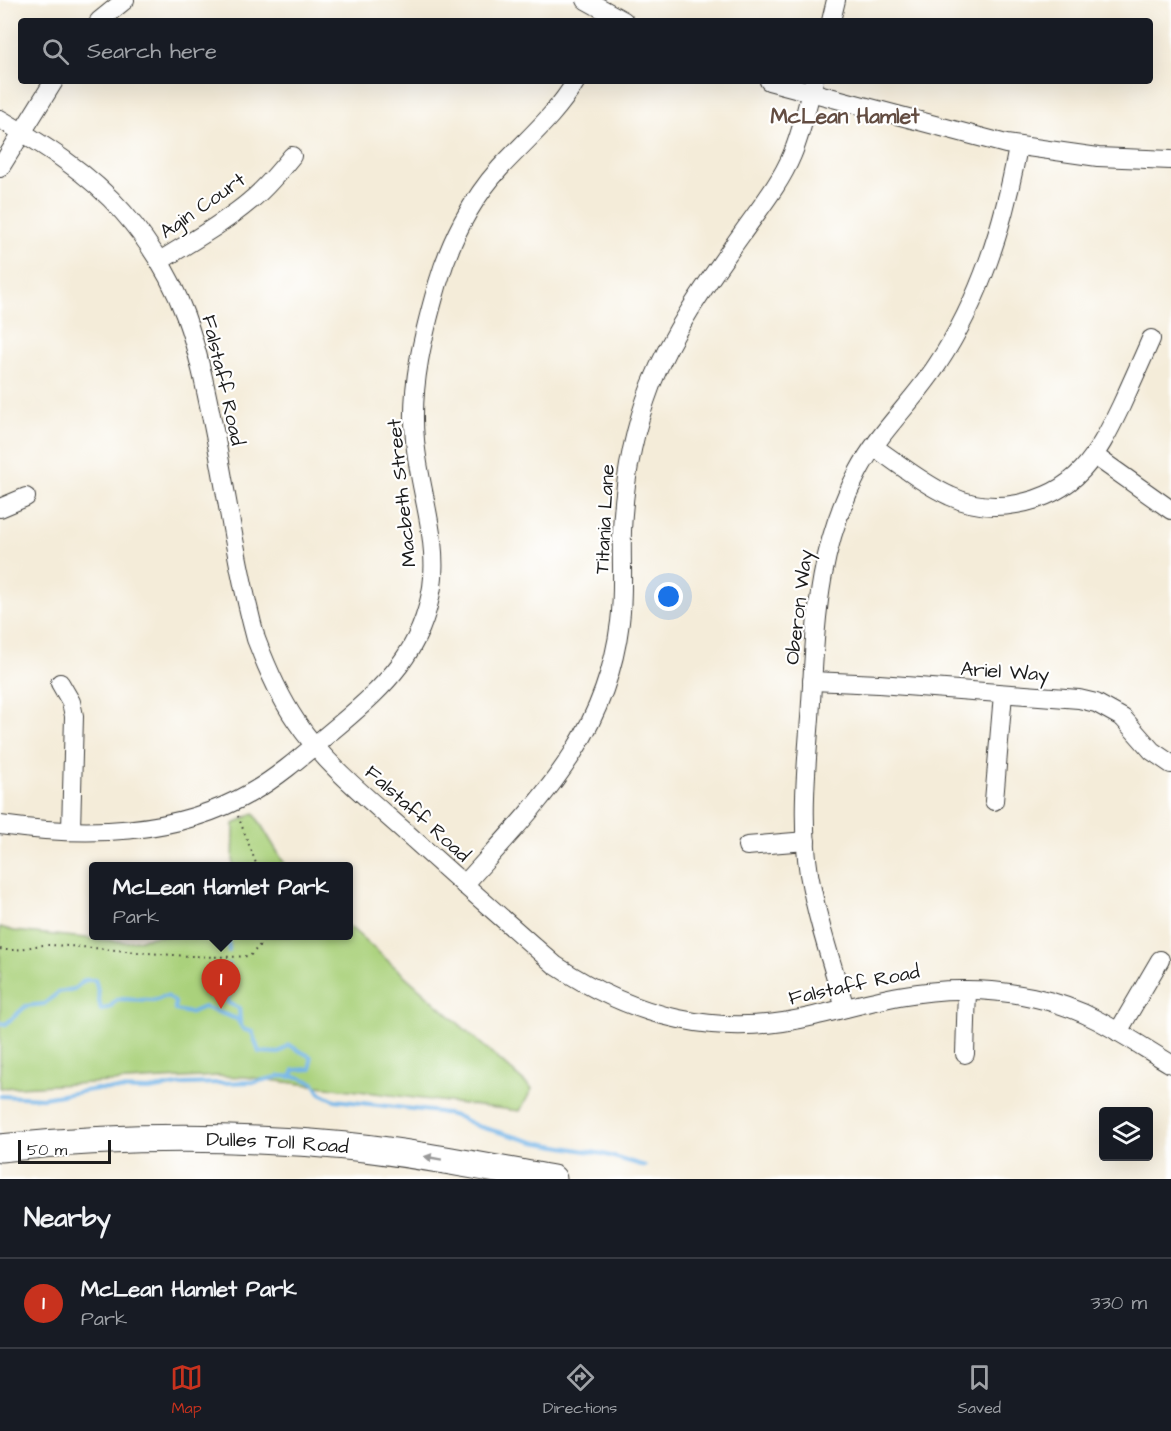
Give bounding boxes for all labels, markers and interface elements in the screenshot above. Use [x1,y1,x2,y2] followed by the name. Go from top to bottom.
[18,18,1153,84] search box
[39,35,72,68] icon: search
[87,36,217,67] text: Search here
[770,102,920,131] district label: McLean Hamlet
[154,166,252,246] street label: Agin Court
[194,312,252,448] street label: Falstaff Road
[380,417,424,569] street label: Macbeth Street
[588,463,622,575] street label: Titania Lane
[778,548,821,666] street label: Oberon Way
[654,582,683,611] your location
[960,655,1050,690] street label: Ariel Way
[358,759,476,869] street label: Falstaff Road
[89,862,353,940] popup
[113,872,329,903] text: McLean Hamlet Park
[113,903,159,931] text: Park
[786,957,922,1013] street label: Falstaff Road
[202,960,240,1009] pin: 1
[1099,1107,1153,1161] map controls
[1099,1107,1153,1161] button: layers
[206,1125,350,1161] street label: Dulles Toll Road
[18,1137,111,1164] scale bar
[27,1139,67,1161] text: 50 m
[424,1153,443,1162] one-way arrow
[24,1200,111,1236] text: Nearby
[81,1274,297,1305] text: McLean Hamlet Park
[42,1289,45,1317] text: 1
[1090,1289,1147,1317] text: 330 m
[81,1305,127,1333] text: Park
[170,1361,203,1419] tab: Map
[543,1361,617,1419] tab: Directions
[957,1361,1001,1419] tab: Saved

